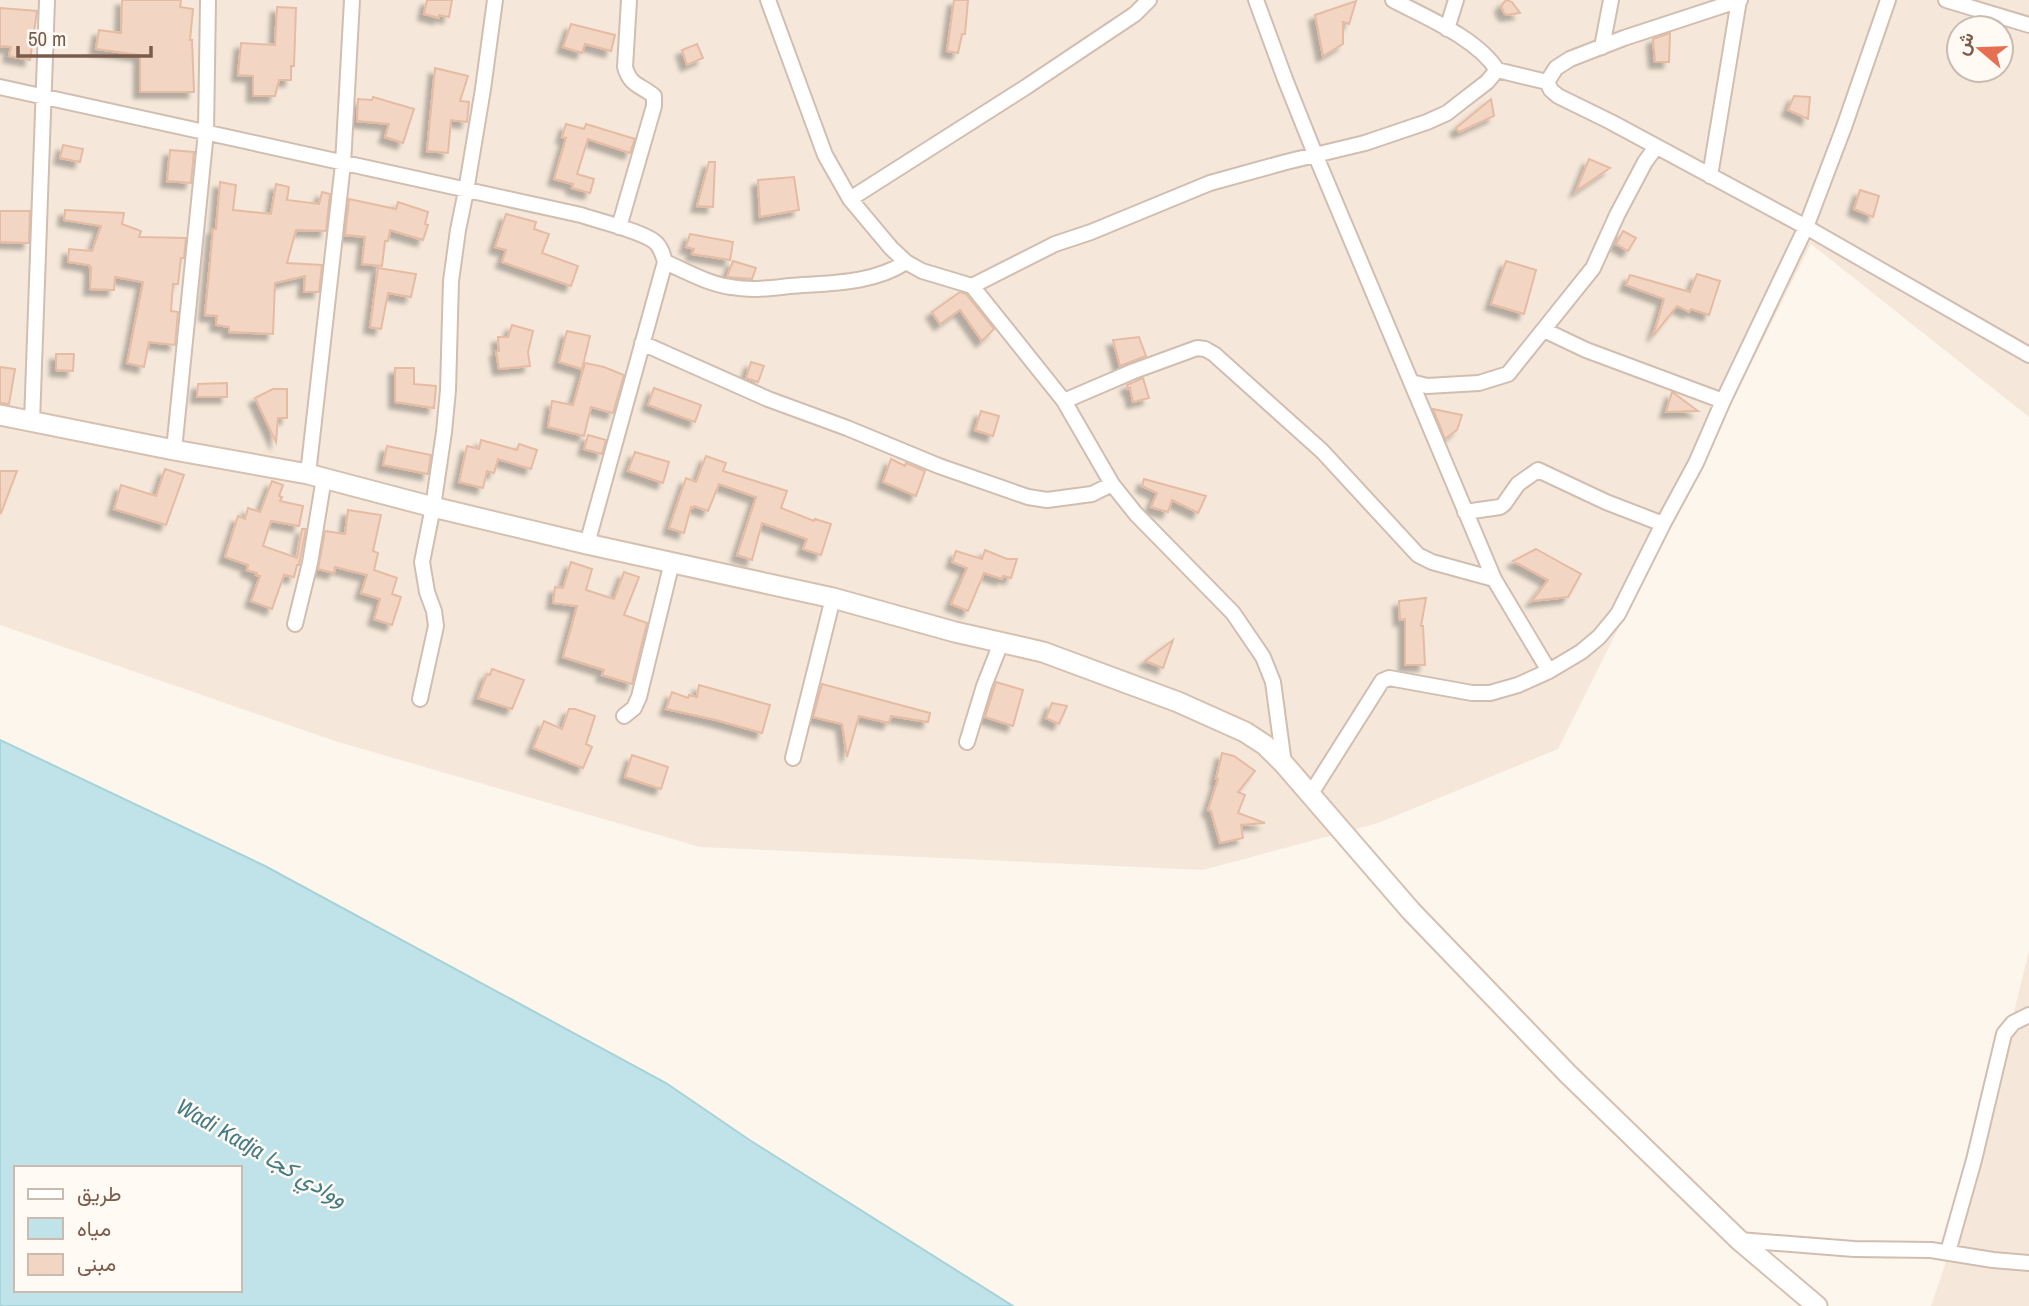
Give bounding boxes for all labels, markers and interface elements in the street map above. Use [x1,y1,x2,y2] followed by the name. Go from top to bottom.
[18,14,150,58] scale bar
[1945,14,2015,84] north arrow
[28,24,66,53] text: 50 m
[1948,28,1980,58] text: ش
[169,1090,353,1217] water label: Wadi Kadja ووادي كجا
[14,1166,242,1292] legend
[77,1179,122,1208] text: طريق
[77,1214,111,1243] text: مياه
[77,1249,116,1278] text: مبنى

